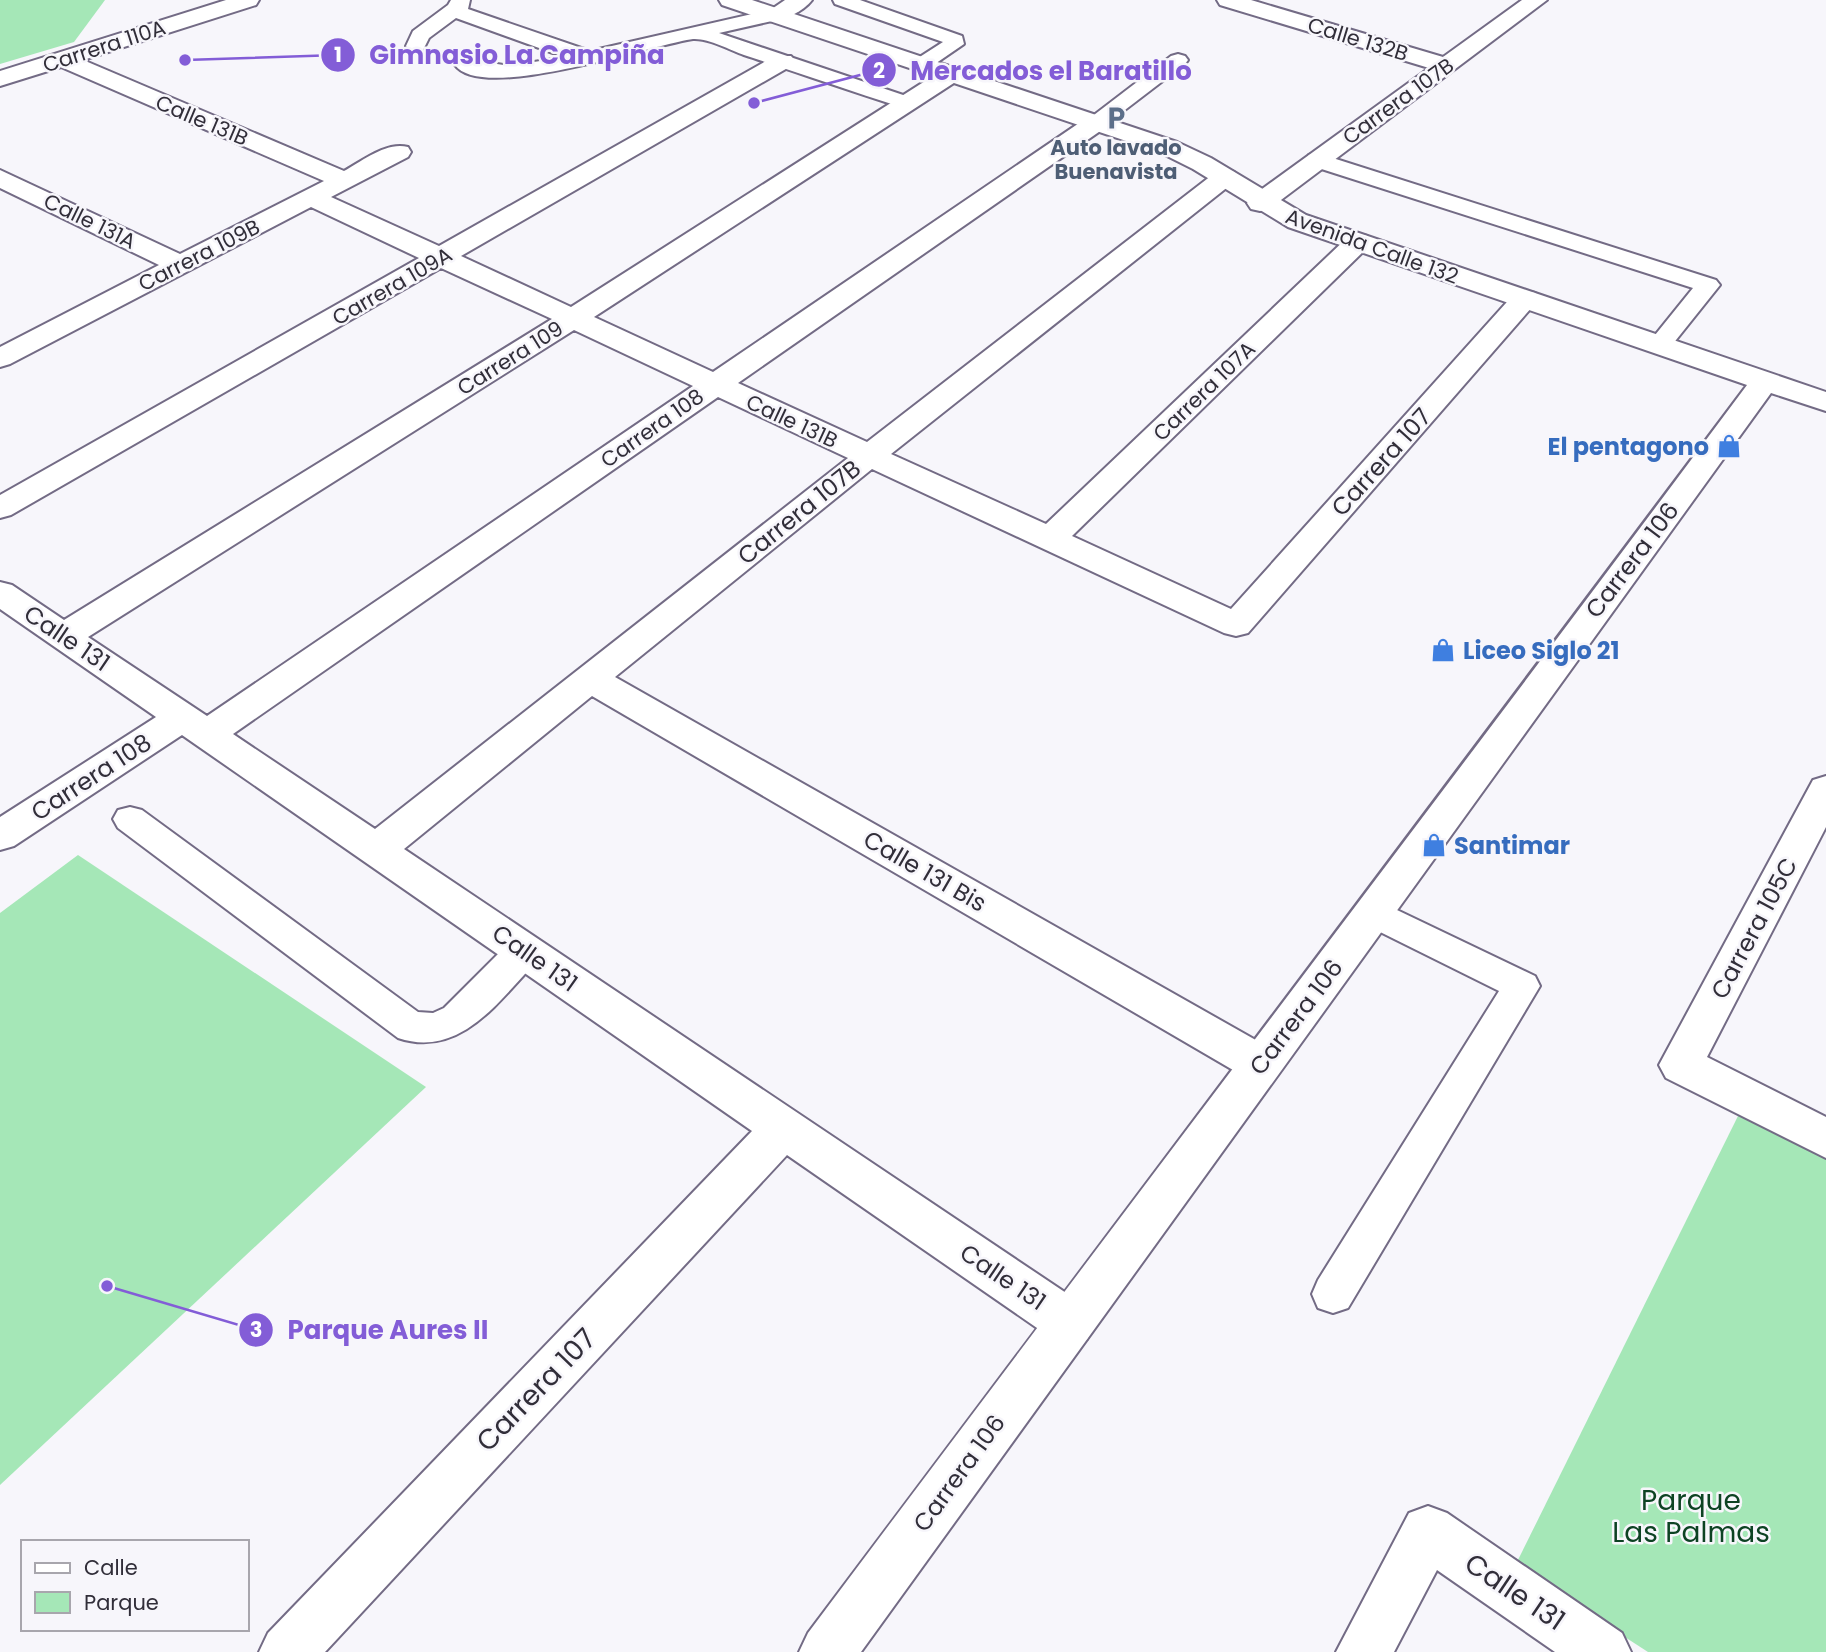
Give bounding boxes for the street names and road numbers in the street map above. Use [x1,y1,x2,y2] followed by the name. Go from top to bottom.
[1304,10,1412,68] street label: Calle 132B
[39,13,169,79] street label: Carrera 110A
[1336,51,1460,151] street label: Carrera 107B
[151,87,253,153] street label: Calle 131B
[39,186,141,256] street label: Calle 131A
[1281,201,1463,291] street label: Avenida Calle 132
[133,212,265,298] street label: Carrera 109B
[327,240,457,332] street label: Carrera 109A
[451,314,569,402] street label: Carrera 109
[1146,335,1262,447] street label: Carrera 107A
[595,382,709,474] street label: Carrera 108
[741,387,843,455] street label: Calle 131B
[1324,401,1438,523] street label: Carrera 107
[730,452,868,572] street label: Carrera 107B
[1578,495,1686,625] street label: Carrera 106
[17,597,117,679] street label: Calle 131
[25,726,157,828] street label: Carrera 108
[857,822,993,920] street label: Calle 131 Bis
[1703,852,1805,1004] street label: Carrera 105C
[486,917,584,999] street label: Calle 131
[1242,952,1350,1082] street label: Carrera 106
[953,1236,1053,1318] street label: Calle 131
[467,1320,605,1460] street label: Carrera 107
[905,1408,1013,1538] street label: Carrera 106
[1457,1544,1573,1640] street label: Calle 131

